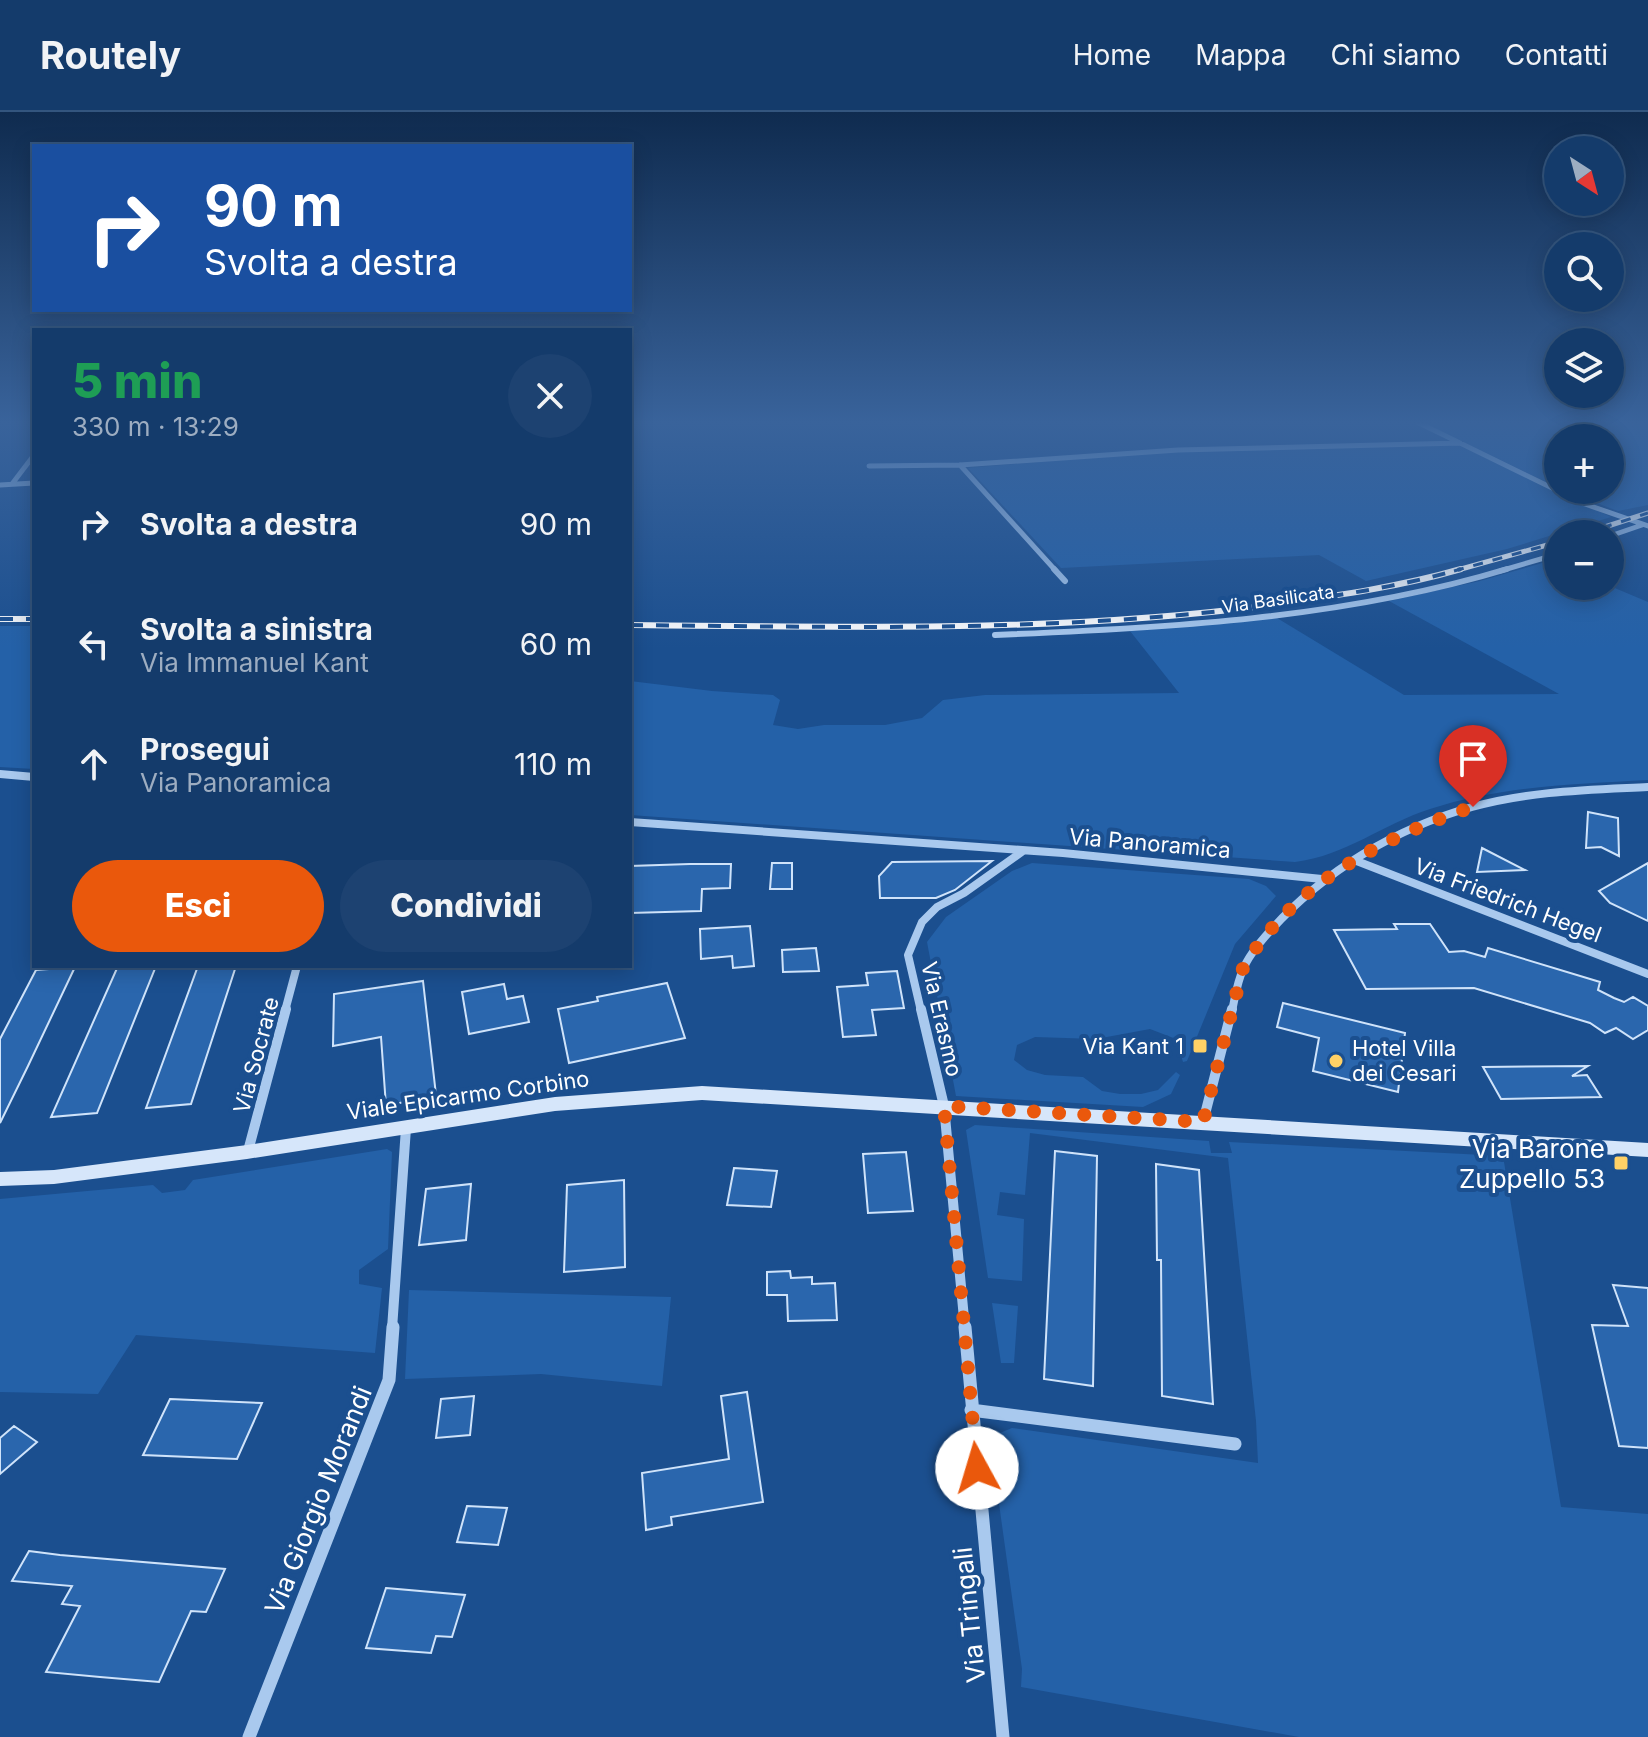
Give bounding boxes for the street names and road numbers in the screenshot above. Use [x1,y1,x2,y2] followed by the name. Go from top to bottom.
[1221,581,1335,617] street label: Via Basilicata
[1068,823,1232,863] street label: Via Panoramica
[1411,852,1605,948] street label: Via Friedrich Hegel
[916,959,968,1079] street label: Via Erasmo
[228,994,284,1116] street label: Via Socrate
[345,1065,591,1125] street label: Viale Epicarmo Corbino
[258,1382,378,1618] street label: Via Giorgio Morandi
[946,1546,992,1684] street label: Via Tringali

